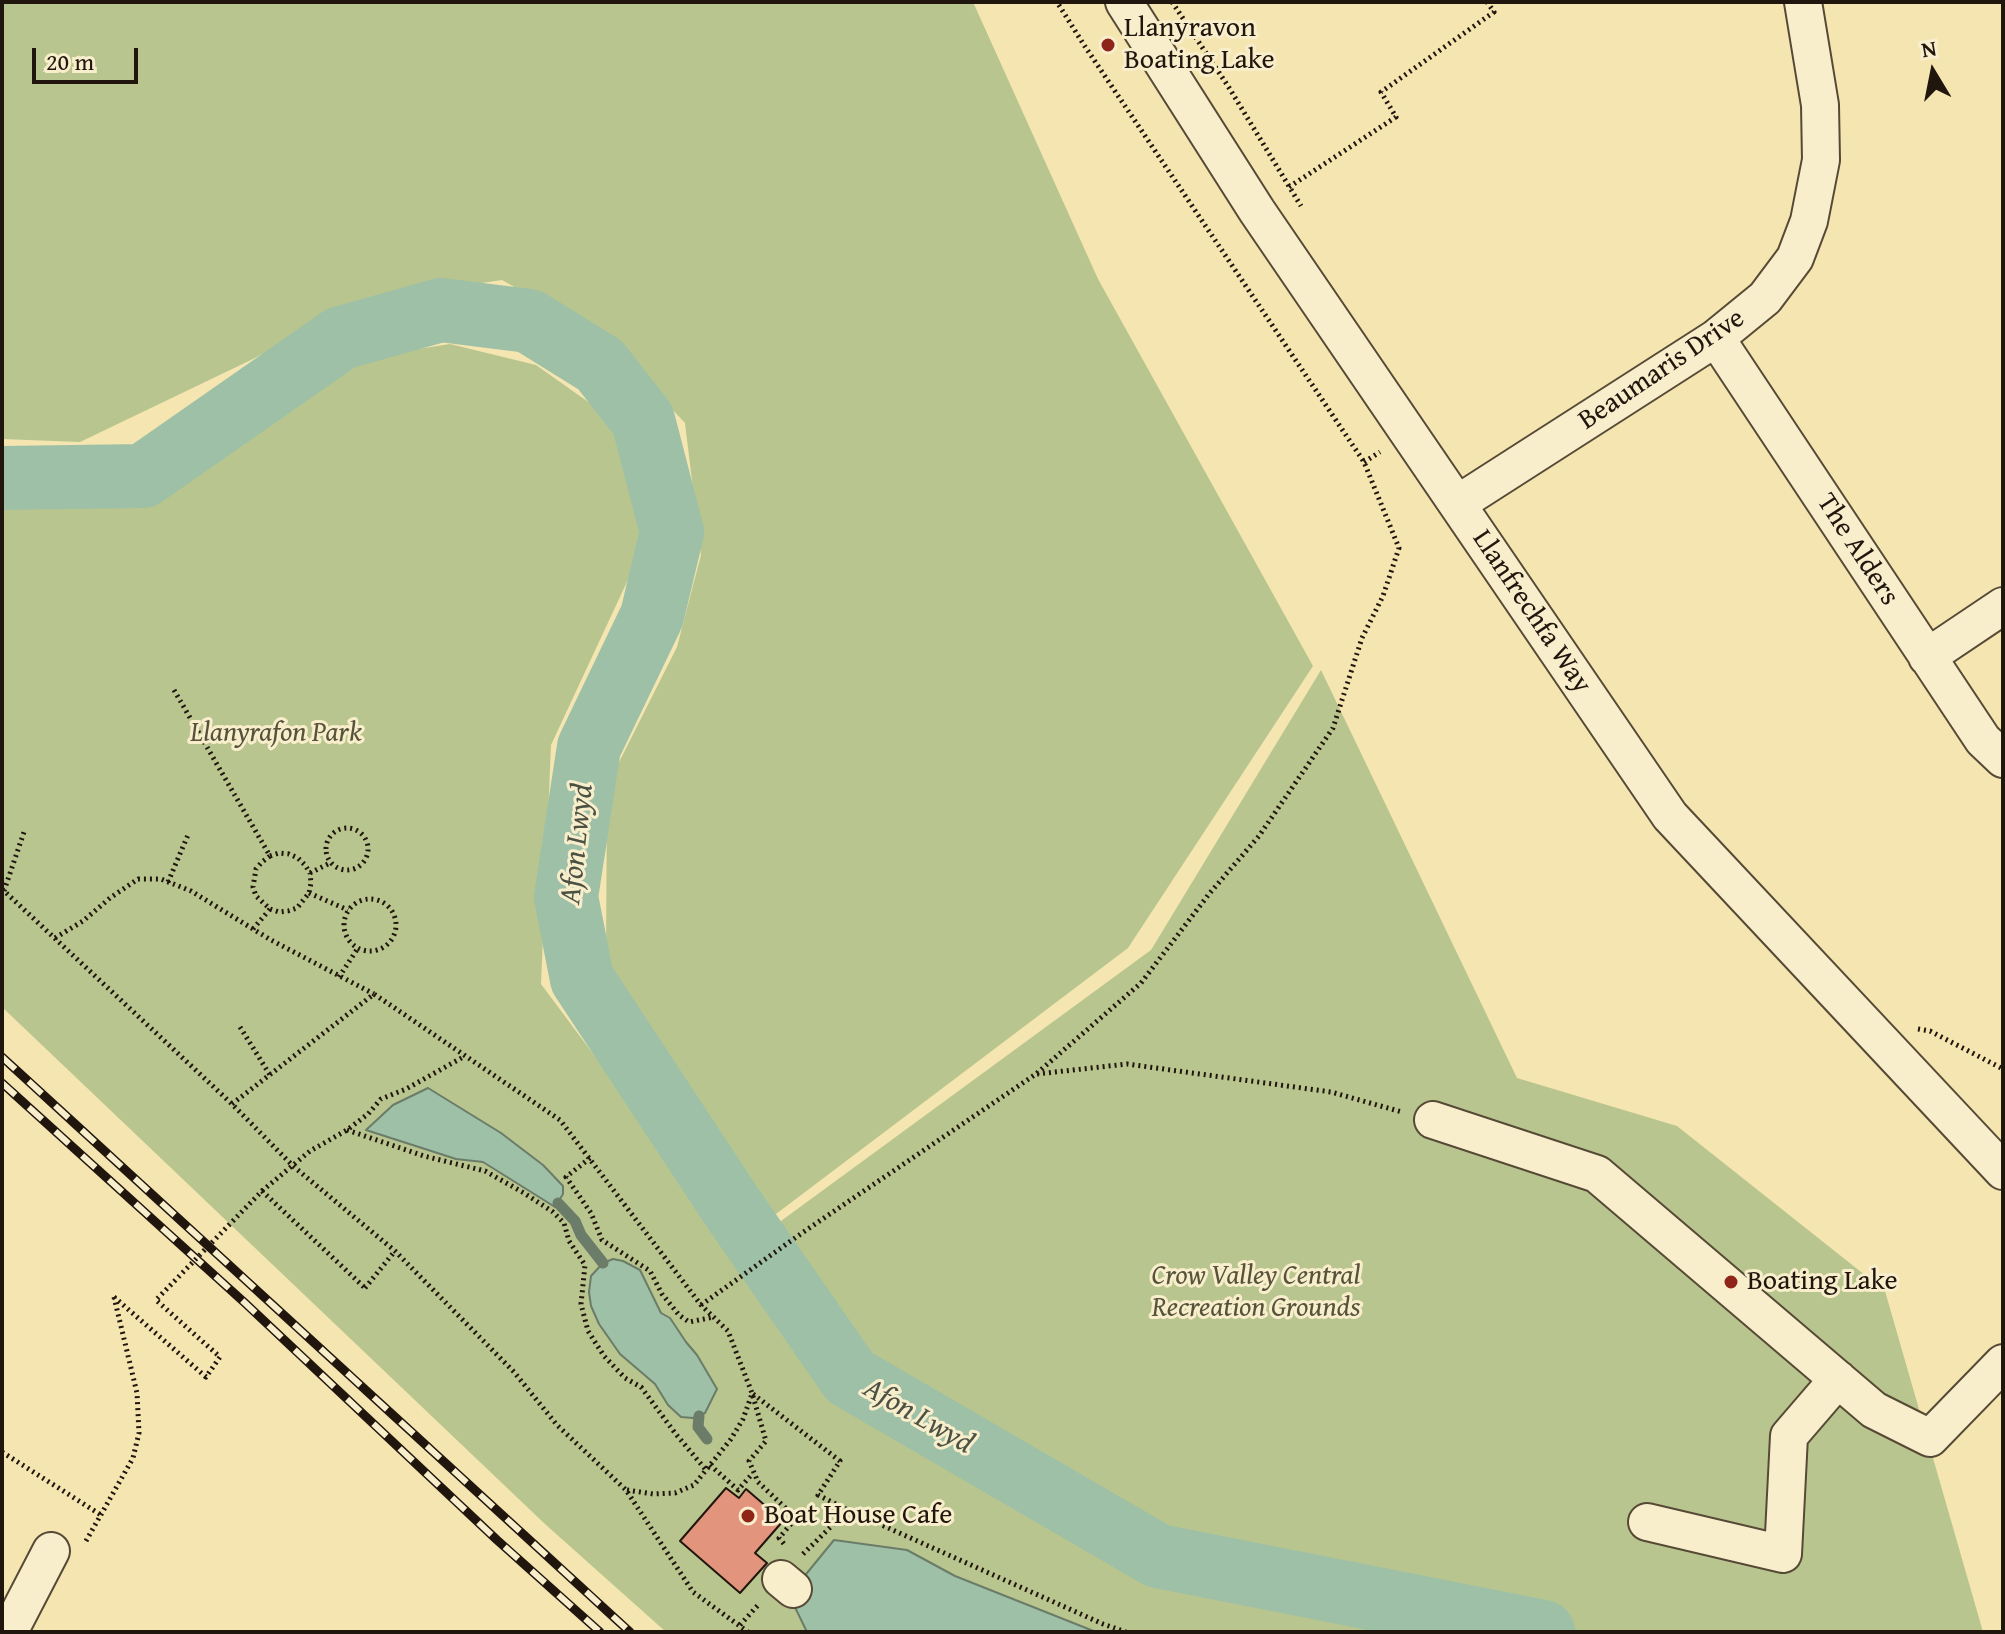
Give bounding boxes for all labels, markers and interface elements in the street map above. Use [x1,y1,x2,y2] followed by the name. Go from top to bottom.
[1124,12,1275,78] place label: Llanyravon Boating Lake
[1919,31,1939,65] text: N
[36,32,142,82] scale bar
[1893,32,1973,112] north arrow
[1099,36,1117,54] marker: Llanyravon Boating Lake
[46,44,94,79] text: 20 m
[1573,302,1751,438] street label: Beaumaris Drive
[1809,488,1905,612] street label: The Alders
[1464,524,1598,700] street label: Llanfrechfa Way
[190,717,362,751] park label: Llanyrafon Park
[554,782,602,906] water label: Afon Lwyd
[1152,1260,1360,1326] park label: Crow Valley Central Recreation Grounds
[1747,1265,1898,1299] place label: Boating Lake
[1722,1273,1740,1291] marker: Boating Lake
[857,1371,979,1463] water label: Afon Lwyd
[764,1499,952,1533] place label: Boat House Cafe
[739,1507,757,1525] marker: Boat House Cafe

